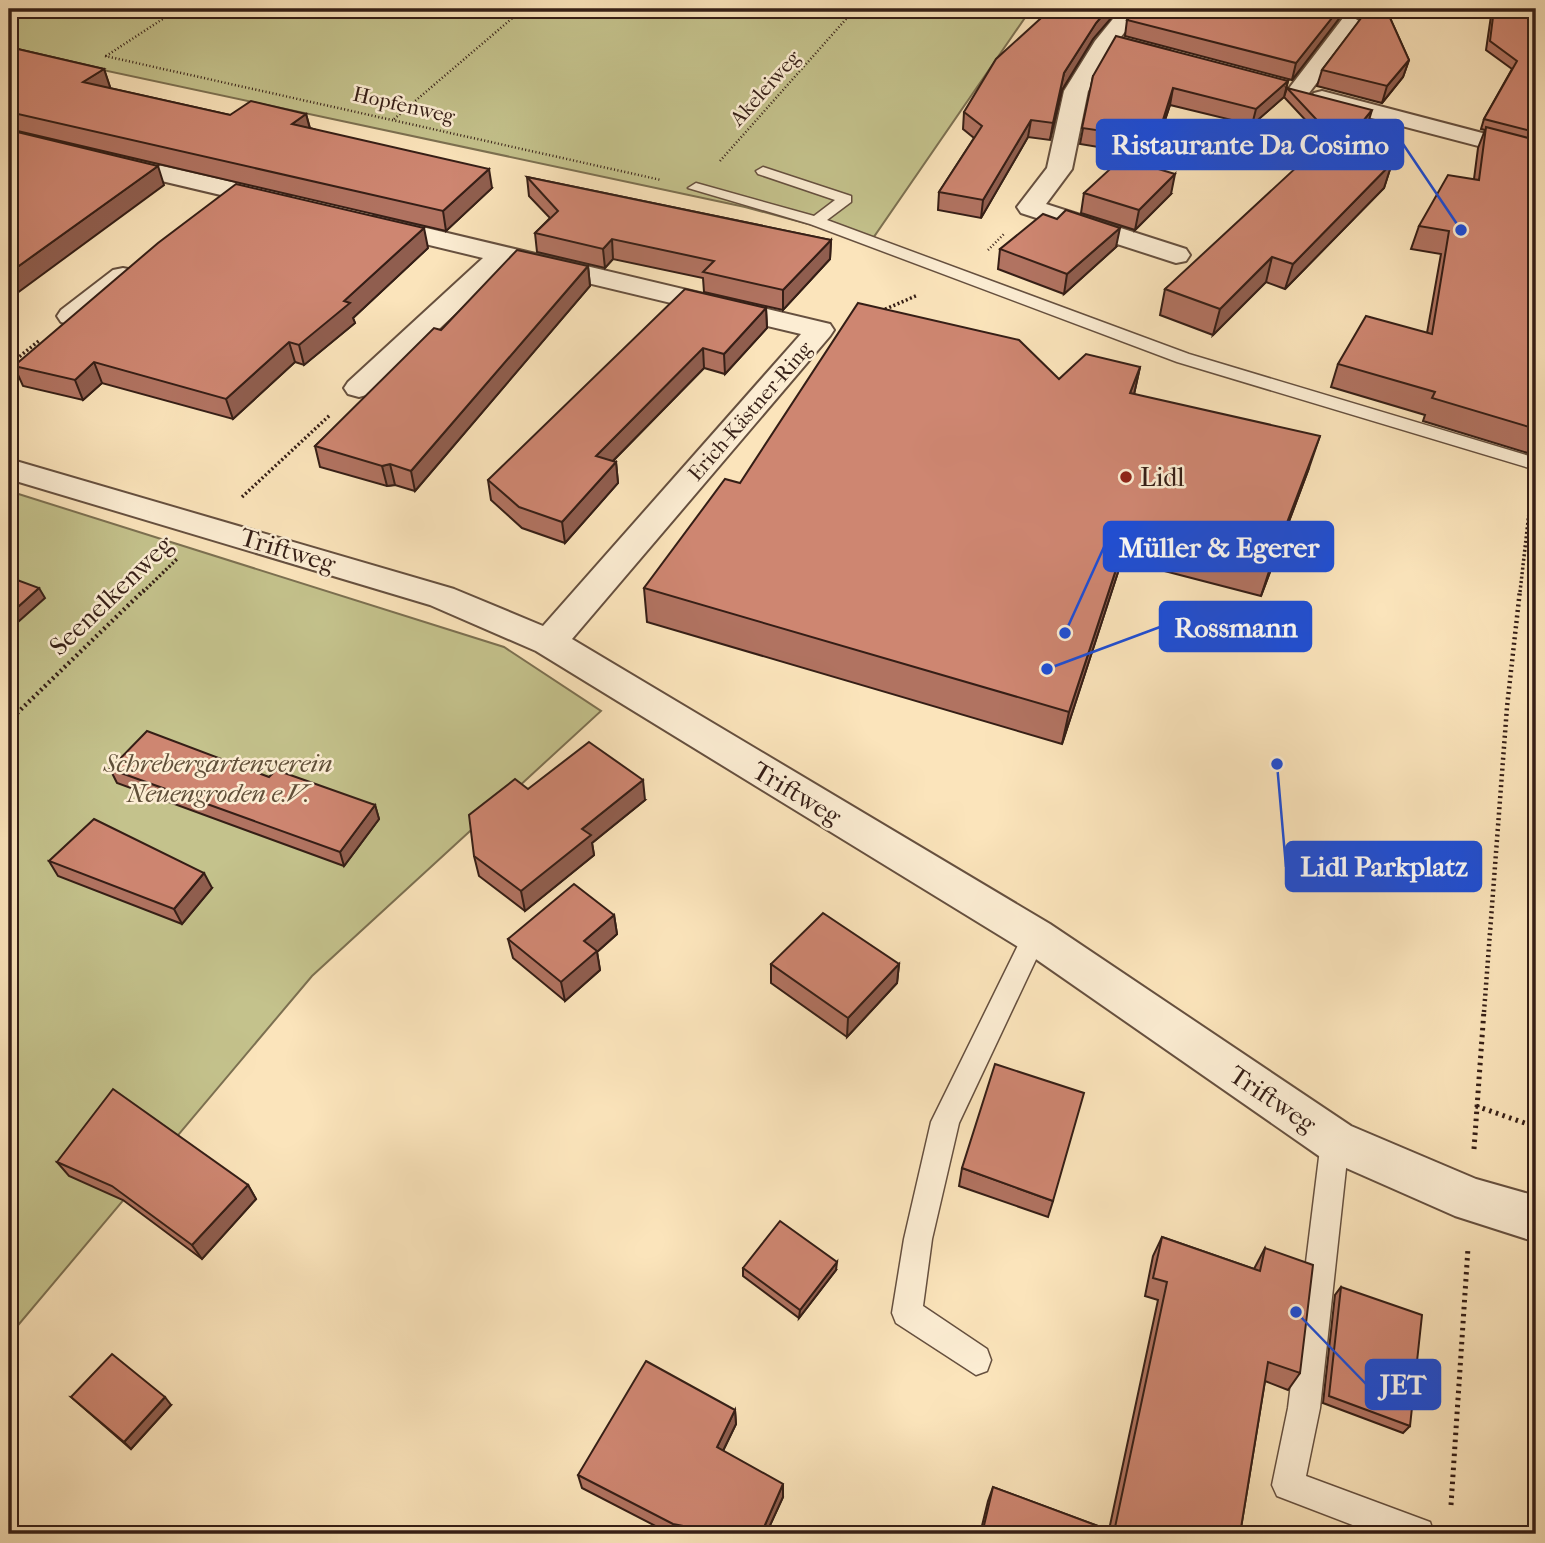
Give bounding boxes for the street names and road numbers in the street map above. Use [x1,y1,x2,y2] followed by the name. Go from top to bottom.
[724,45,806,131] street label: Akeleiweg
[351,82,458,129] street label: Hopfenweg
[683,336,817,485] street label: Erich-Kästner-Ring
[236,521,340,580] street label: Triftweg
[43,528,180,662] street label: Seenelkenweg
[747,755,848,833] street label: Triftweg
[1223,1059,1323,1140] street label: Triftweg

